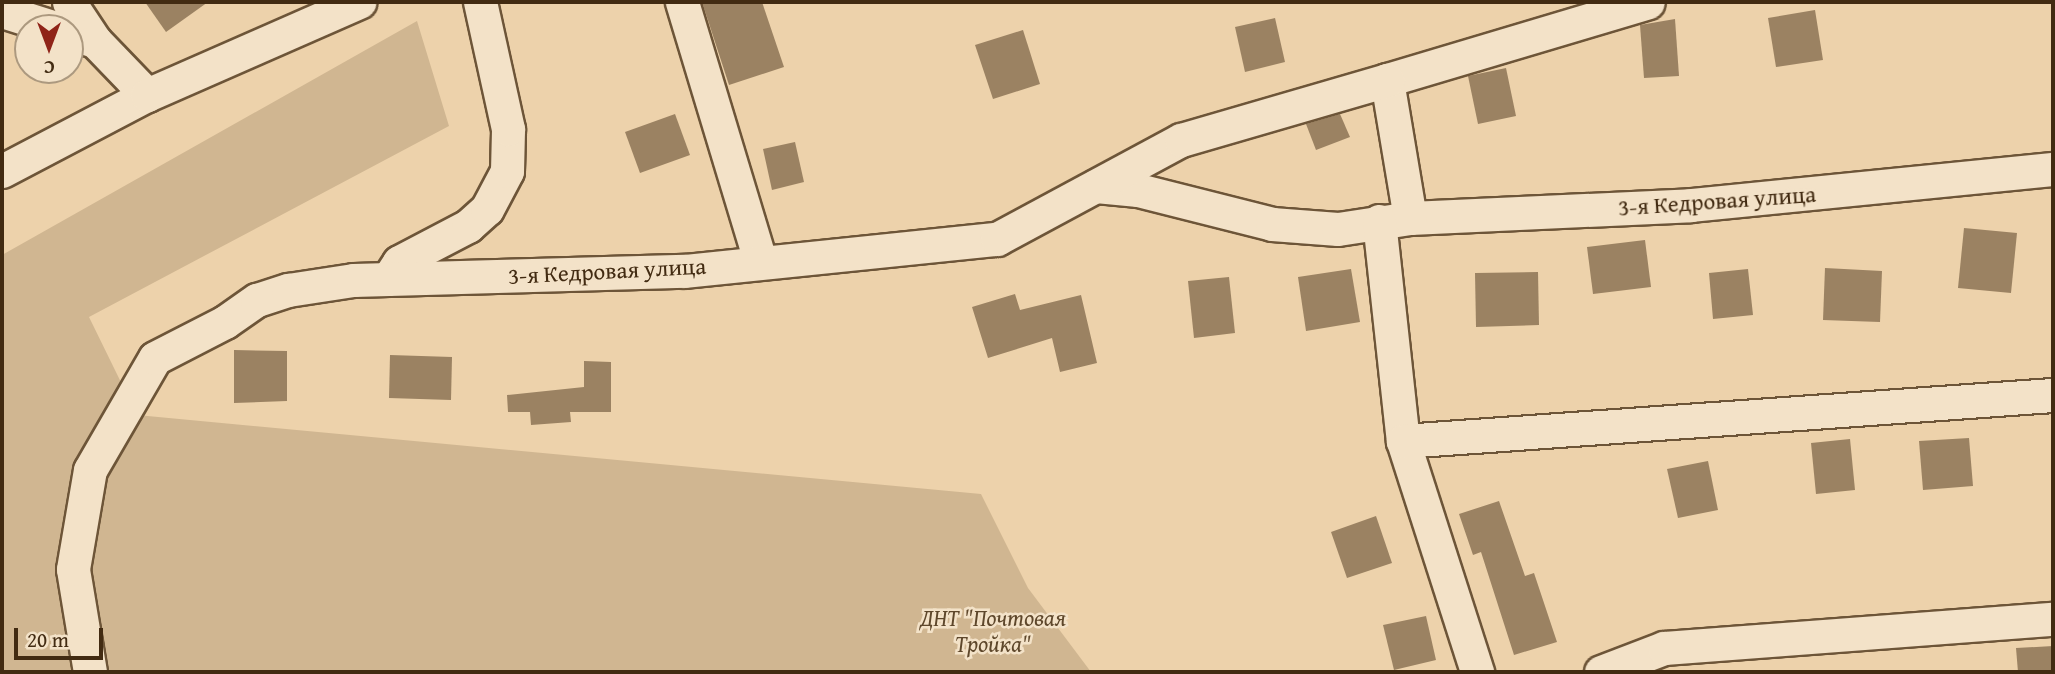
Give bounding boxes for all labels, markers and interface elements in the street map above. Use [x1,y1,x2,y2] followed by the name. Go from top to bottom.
[14,14,84,84] north arrow
[44,54,54,82] text: С
[1617,180,1817,222] street label: 3-я Кедровая улица
[507,252,707,290] street label: 3-я Кедровая улица
[920,604,1066,658] park label: ДНТ "Почтовая Тройка"
[18,614,107,658] scale bar
[27,624,69,655] text: 20 m

